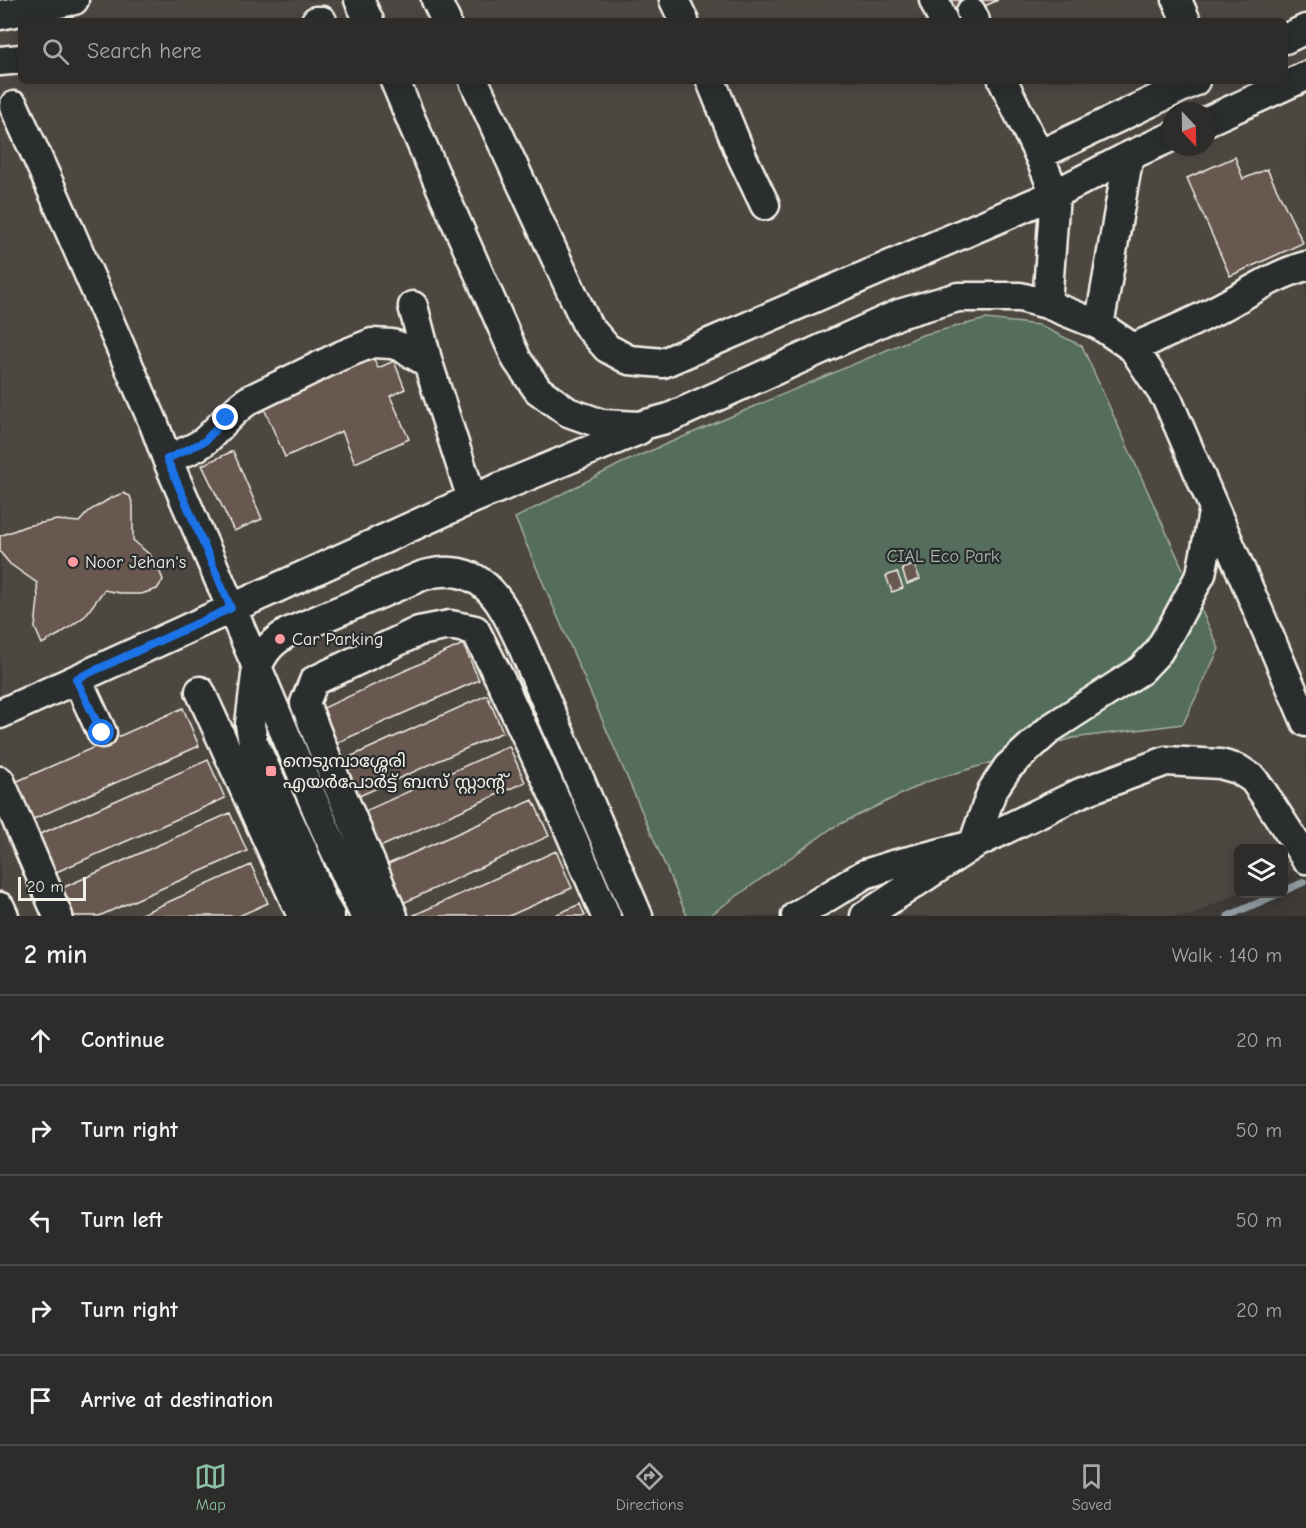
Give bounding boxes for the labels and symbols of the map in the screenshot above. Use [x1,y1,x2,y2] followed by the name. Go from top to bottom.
[1162,102,1216,156] north arrow
[212,404,238,430] route end
[886,546,1000,567] park label: CIAL Eco Park
[85,552,186,573] place label: Noor Jehan's
[66,555,80,569] marker: Noor Jehan's
[292,629,384,650] place label: Car Parking
[273,632,287,646] marker: Car Parking
[88,719,114,745] route start
[283,751,511,795] place label: നെടുമ്പാശ്ശേരി എയർപോർട്ട് ബസ് സ്റ്റാന്റ്
[264,764,278,778] marker: നെടുമ്പാശ്ശേരി എയർപോർട്ട് ബസ് സ്റ്റാന്റ്
[18,874,86,902] scale bar

